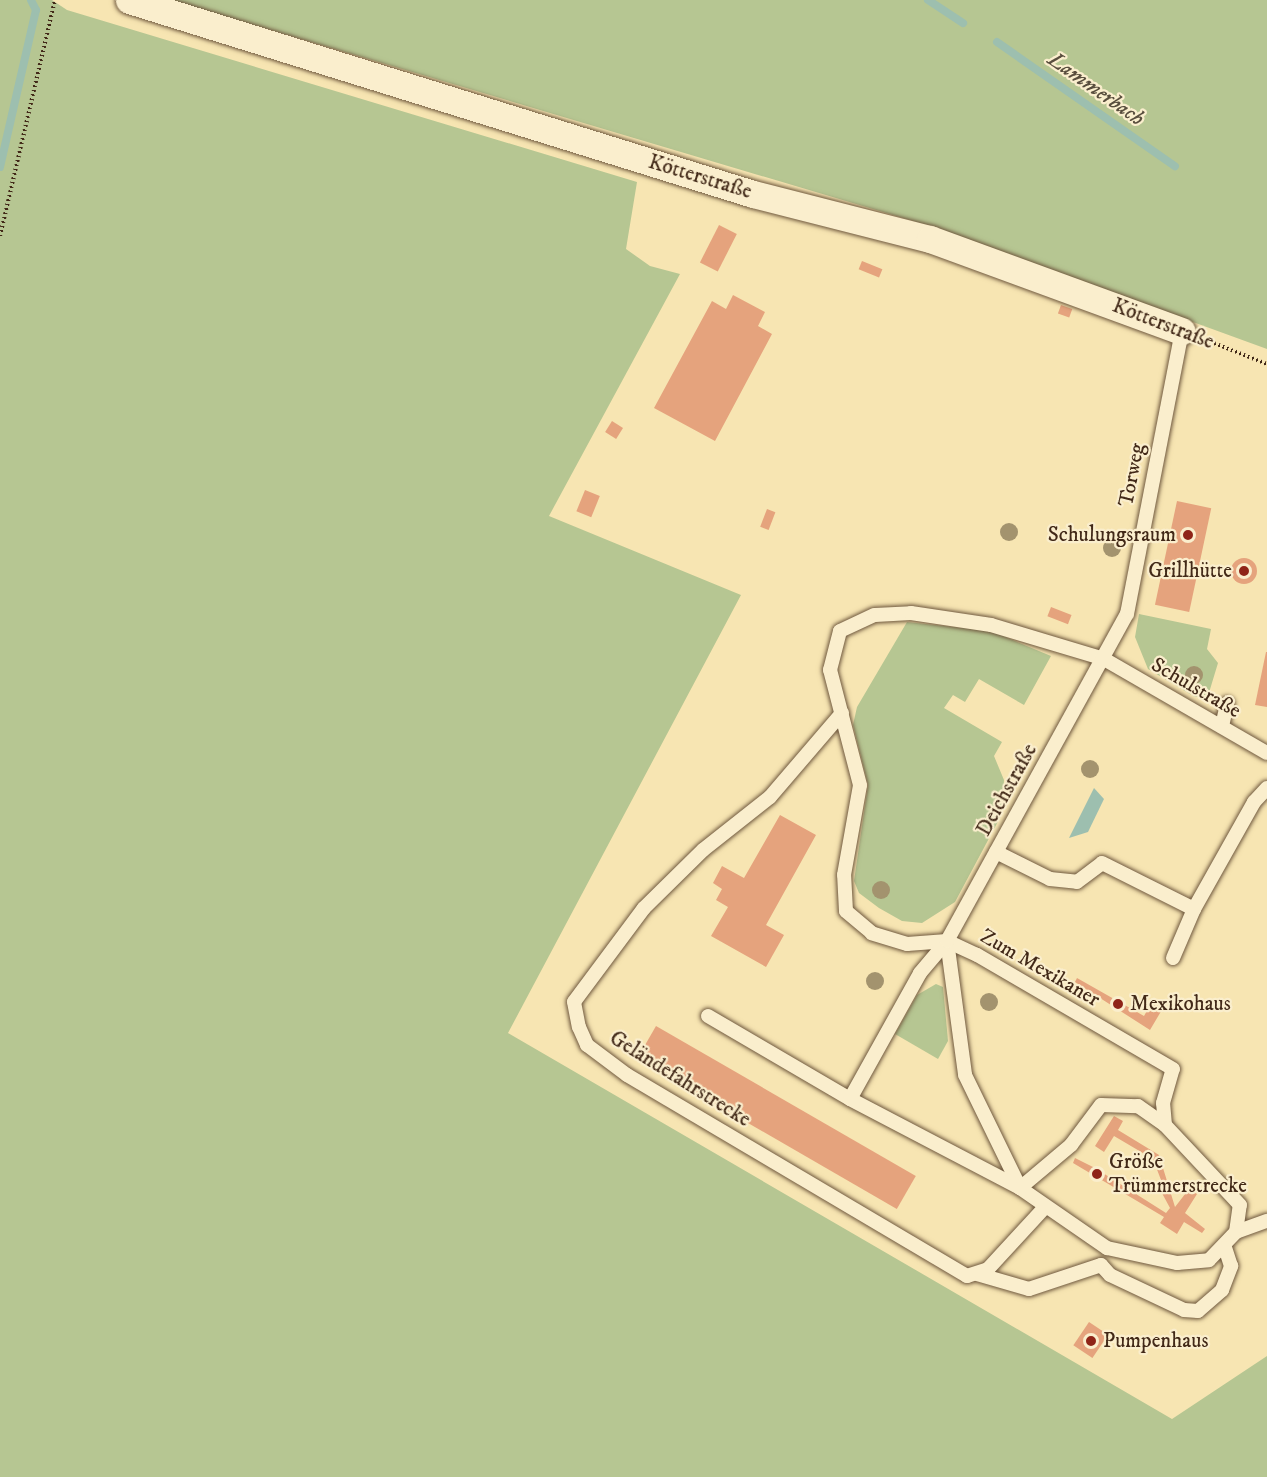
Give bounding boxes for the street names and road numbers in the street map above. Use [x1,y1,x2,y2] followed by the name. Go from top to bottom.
[645,149,755,205] street label: Kötterstraße
[1109,293,1217,355] street label: Kötterstraße
[1114,441,1150,509] street label: Torweg
[1147,652,1245,724] street label: Schulstraße
[971,739,1043,841] street label: Deichstraße
[976,924,1104,1012] street label: Zum Mexikaner
[605,1026,755,1132] street label: Geländefahrstrecke

